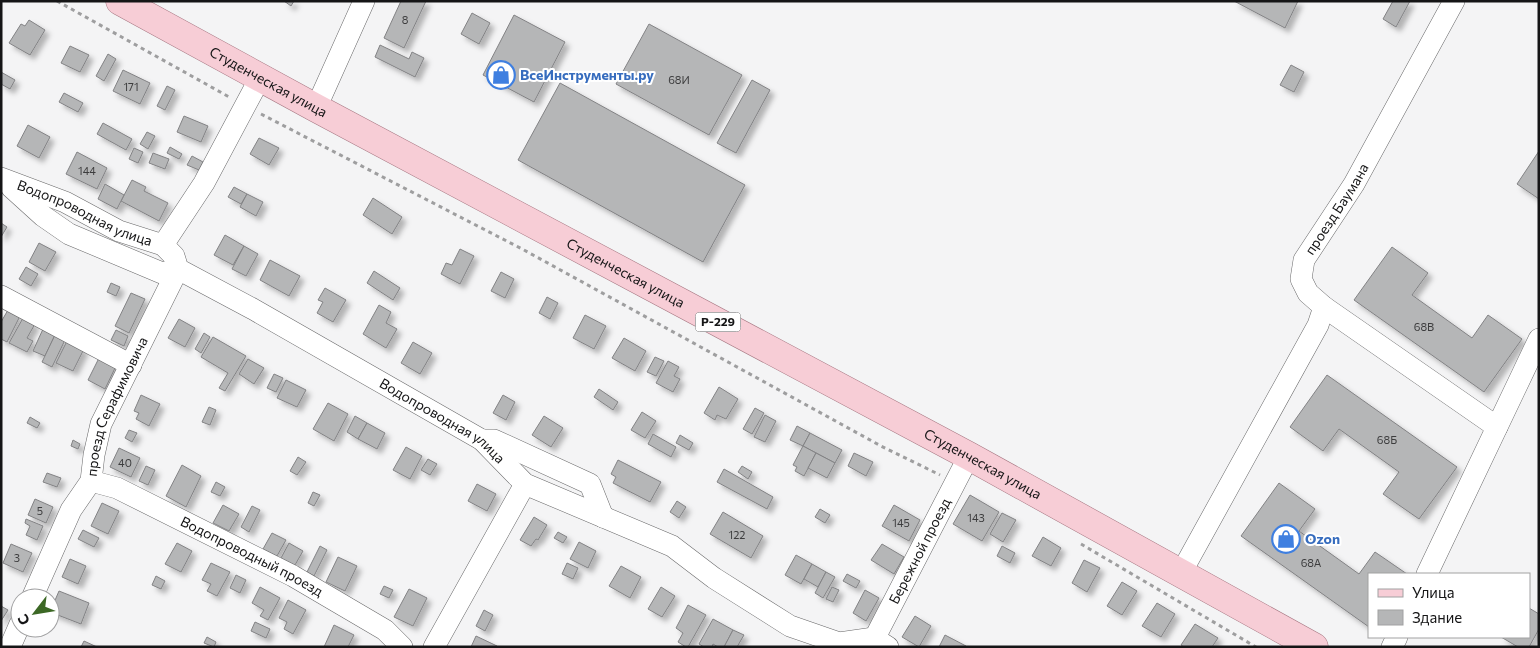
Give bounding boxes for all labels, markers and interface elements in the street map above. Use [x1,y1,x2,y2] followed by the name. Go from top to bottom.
[402,13,409,26] house number: 8
[207,43,330,120] street label: Студенческая улица
[486,60,516,90] shop icon: ВсеИнструменты.ру
[520,66,654,83] place label: ВсеИнструменты.ру
[668,73,690,86] house number: 68И
[123,80,139,93] house number: 171
[1301,160,1372,258] street label: проезд Баумана
[78,164,96,177] house number: 144
[15,176,154,249] street label: Водопроводная улица
[564,234,688,311] street label: Студенческая улица
[696,313,740,332] road number: Р-229
[1414,320,1434,333] house number: 68В
[83,334,151,477] street label: проезд Серафимовича
[377,374,509,466] street label: Водопроводная улица
[921,425,1045,502] street label: Студенческая улица
[1377,433,1397,446] house number: 68Б
[118,456,132,469] house number: 40
[885,495,954,607] street label: Бережной проезд
[37,504,43,517] house number: 5
[967,511,985,524] house number: 143
[178,512,326,600] street label: Водопроводный проезд
[892,516,910,529] house number: 145
[1271,524,1301,554] shop icon: Ozon
[729,528,745,541] house number: 122
[1305,530,1340,547] place label: Ozon
[14,551,20,564] house number: 3
[1301,556,1322,569] house number: 68А
[1368,573,1530,638] legend
[1412,583,1454,601] text: Улица
[10,588,60,638] north arrow
[1412,608,1462,626] text: Здание
[14,611,33,628] text: С

